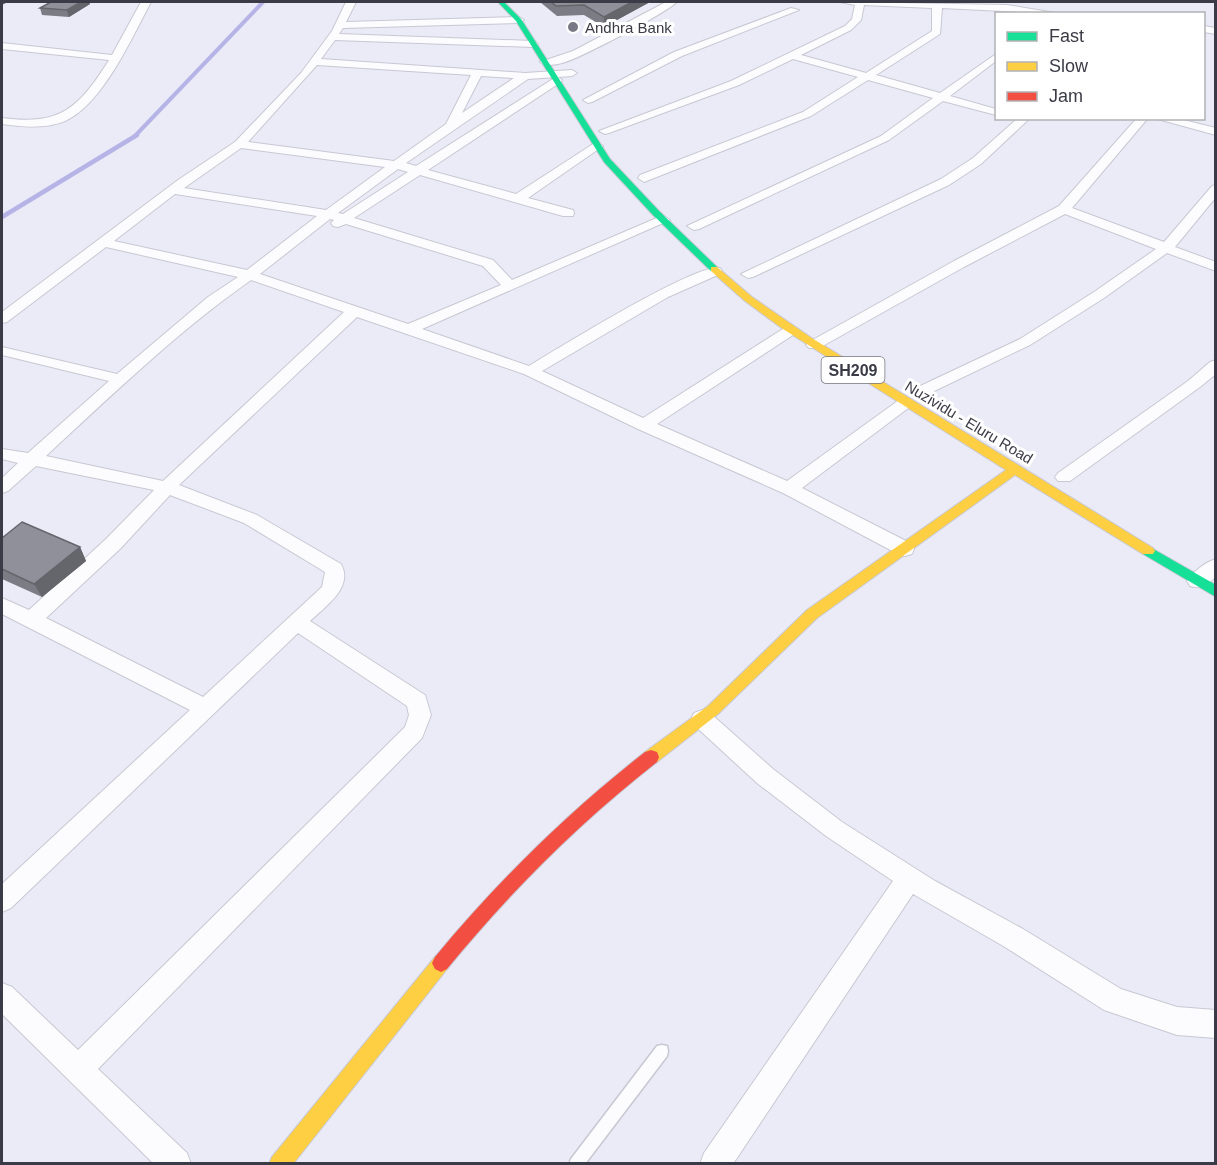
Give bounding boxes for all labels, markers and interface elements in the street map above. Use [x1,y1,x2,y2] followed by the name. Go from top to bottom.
[995,12,1205,120] legend
[585,19,672,36] place label: Andhra Bank
[566,20,580,34] marker: Andhra Bank
[1049,26,1084,46] text: Fast
[1049,56,1089,76] text: Slow
[1049,86,1083,106] text: Jam
[822,357,884,383] road number: SH209
[902,377,1036,467] street label: Nuzividu - Eluru Road

